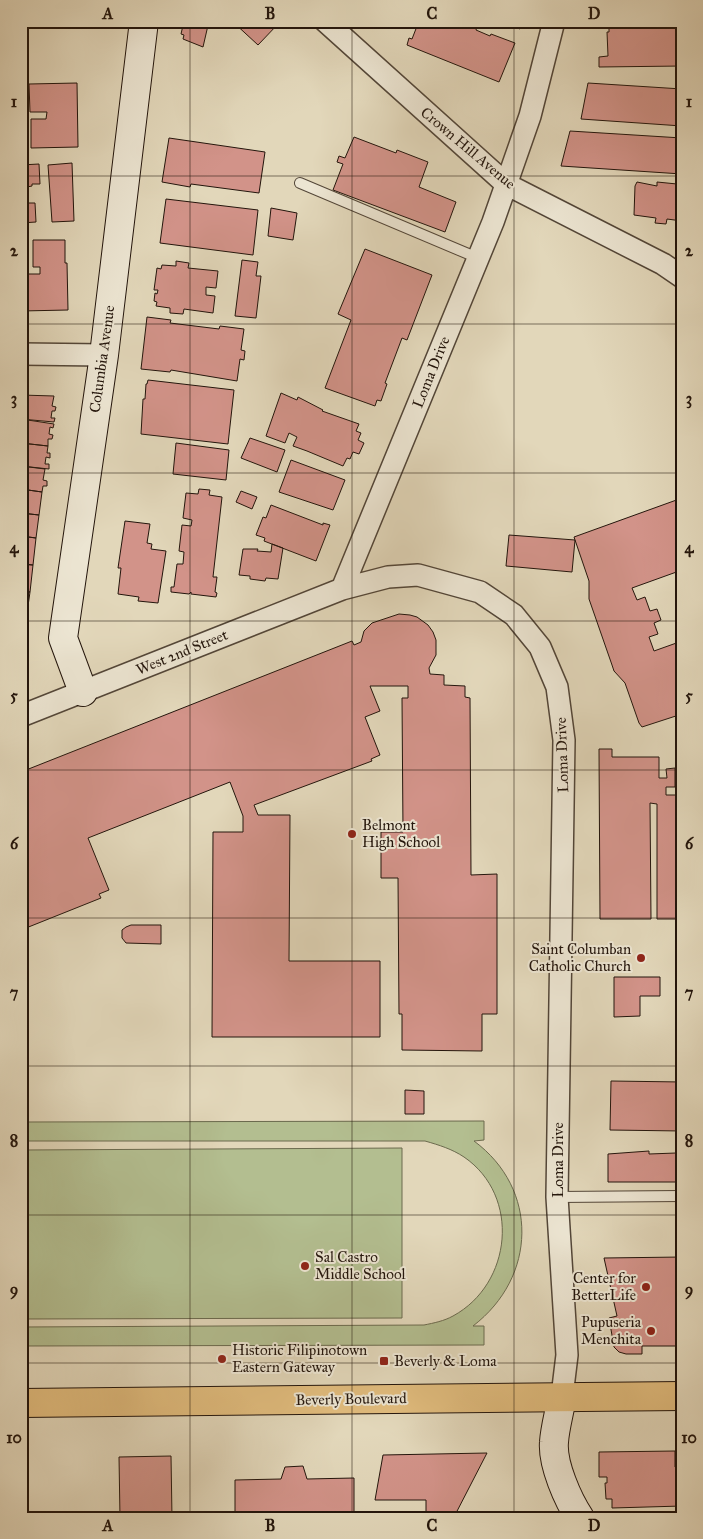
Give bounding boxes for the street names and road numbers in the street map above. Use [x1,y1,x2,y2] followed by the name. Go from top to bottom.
[417,103,519,193] street label: Crown Hill Avenue
[86,304,118,414] street label: Columbia Avenue
[409,334,453,410] street label: Loma Drive
[133,625,231,679] street label: West 2nd Street
[552,717,572,793] street label: Loma Drive
[549,1122,567,1198] street label: Loma Drive
[295,1389,407,1409] street label: Beverly Boulevard

